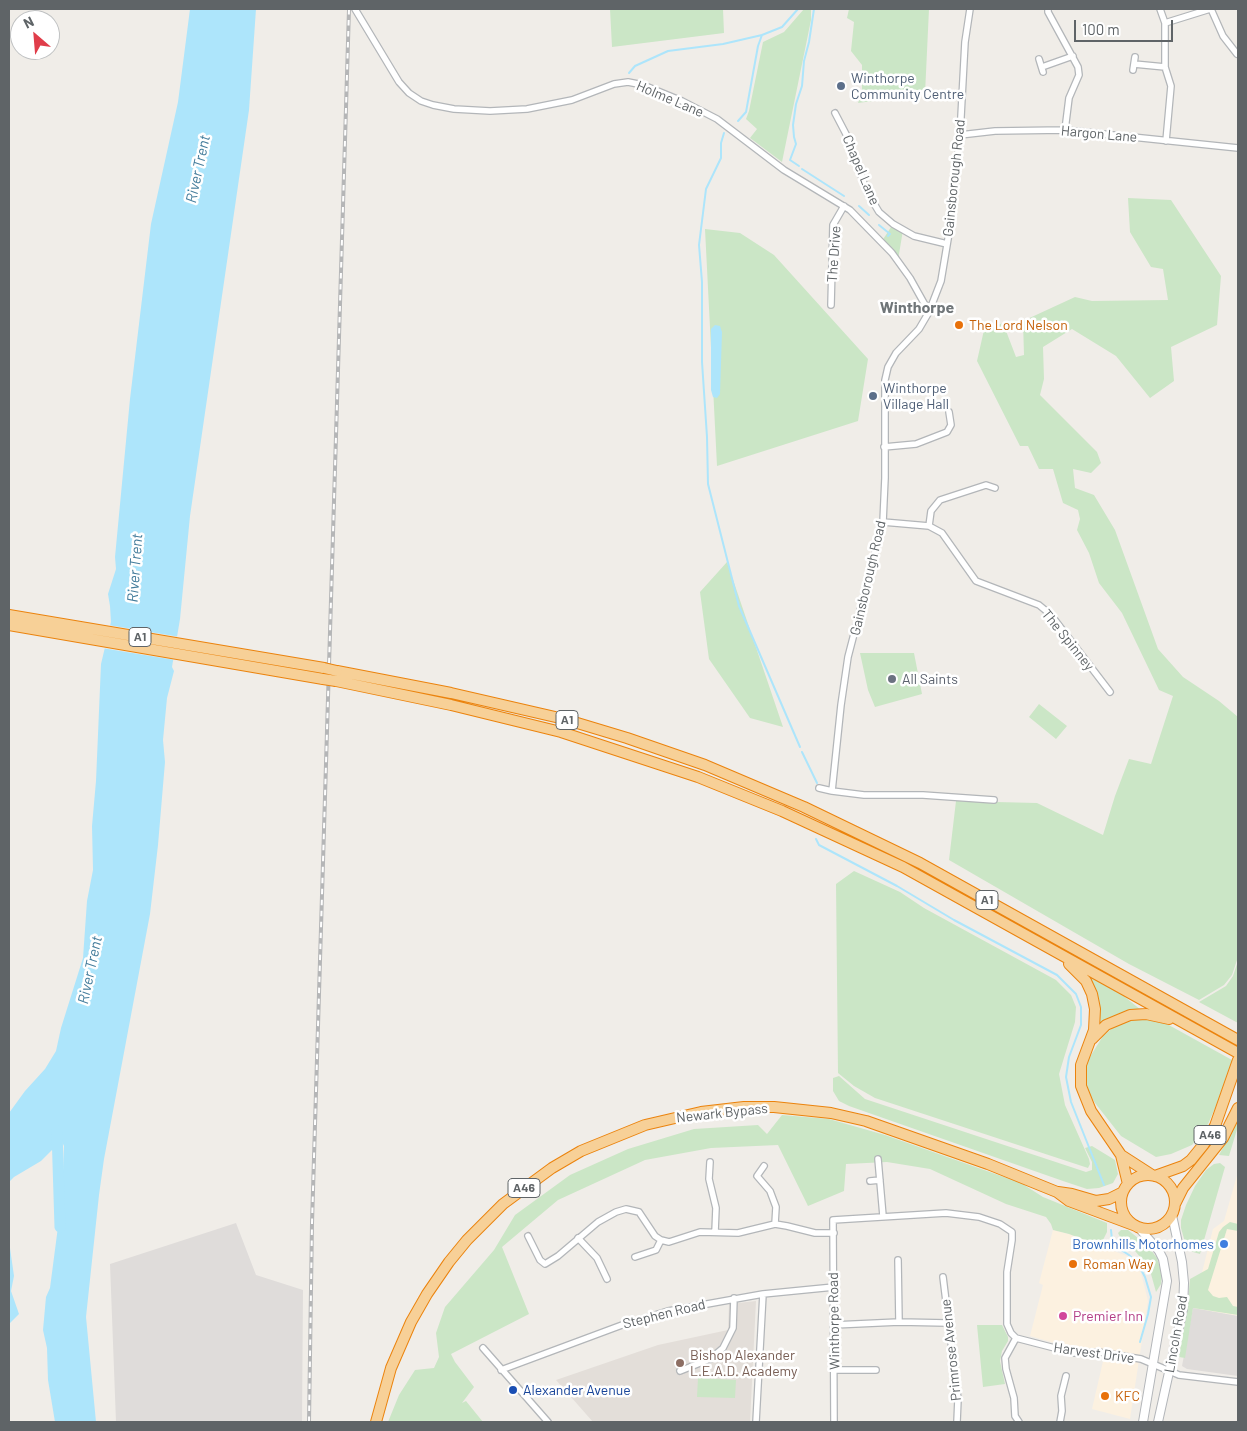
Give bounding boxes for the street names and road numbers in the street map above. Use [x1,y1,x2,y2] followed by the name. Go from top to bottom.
[634,77,706,121] street label: Holme Lane
[939,119,969,237] street label: Gainsborough Road
[1060,122,1138,146] street label: Hargon Lane
[839,133,883,207] street label: Chapel Lane
[824,225,844,283] street label: The Drive
[847,519,889,637] street label: Gainsborough Road
[1038,606,1098,674] street label: The Spinney
[129,628,151,646] road number: A1
[556,710,578,730] road number: A1
[976,890,998,910] road number: A1
[675,1100,769,1126] street label: Newark Bypass
[1194,1126,1226,1144] road number: A46
[508,1178,540,1198] road number: A46
[825,1272,843,1370] street label: Winthorpe Road
[1161,1294,1191,1374] street label: Lincoln Road
[621,1296,707,1332] street label: Stephen Road
[937,1298,965,1402] street label: Primrose Avenue
[1053,1339,1135,1367] street label: Harvest Drive

